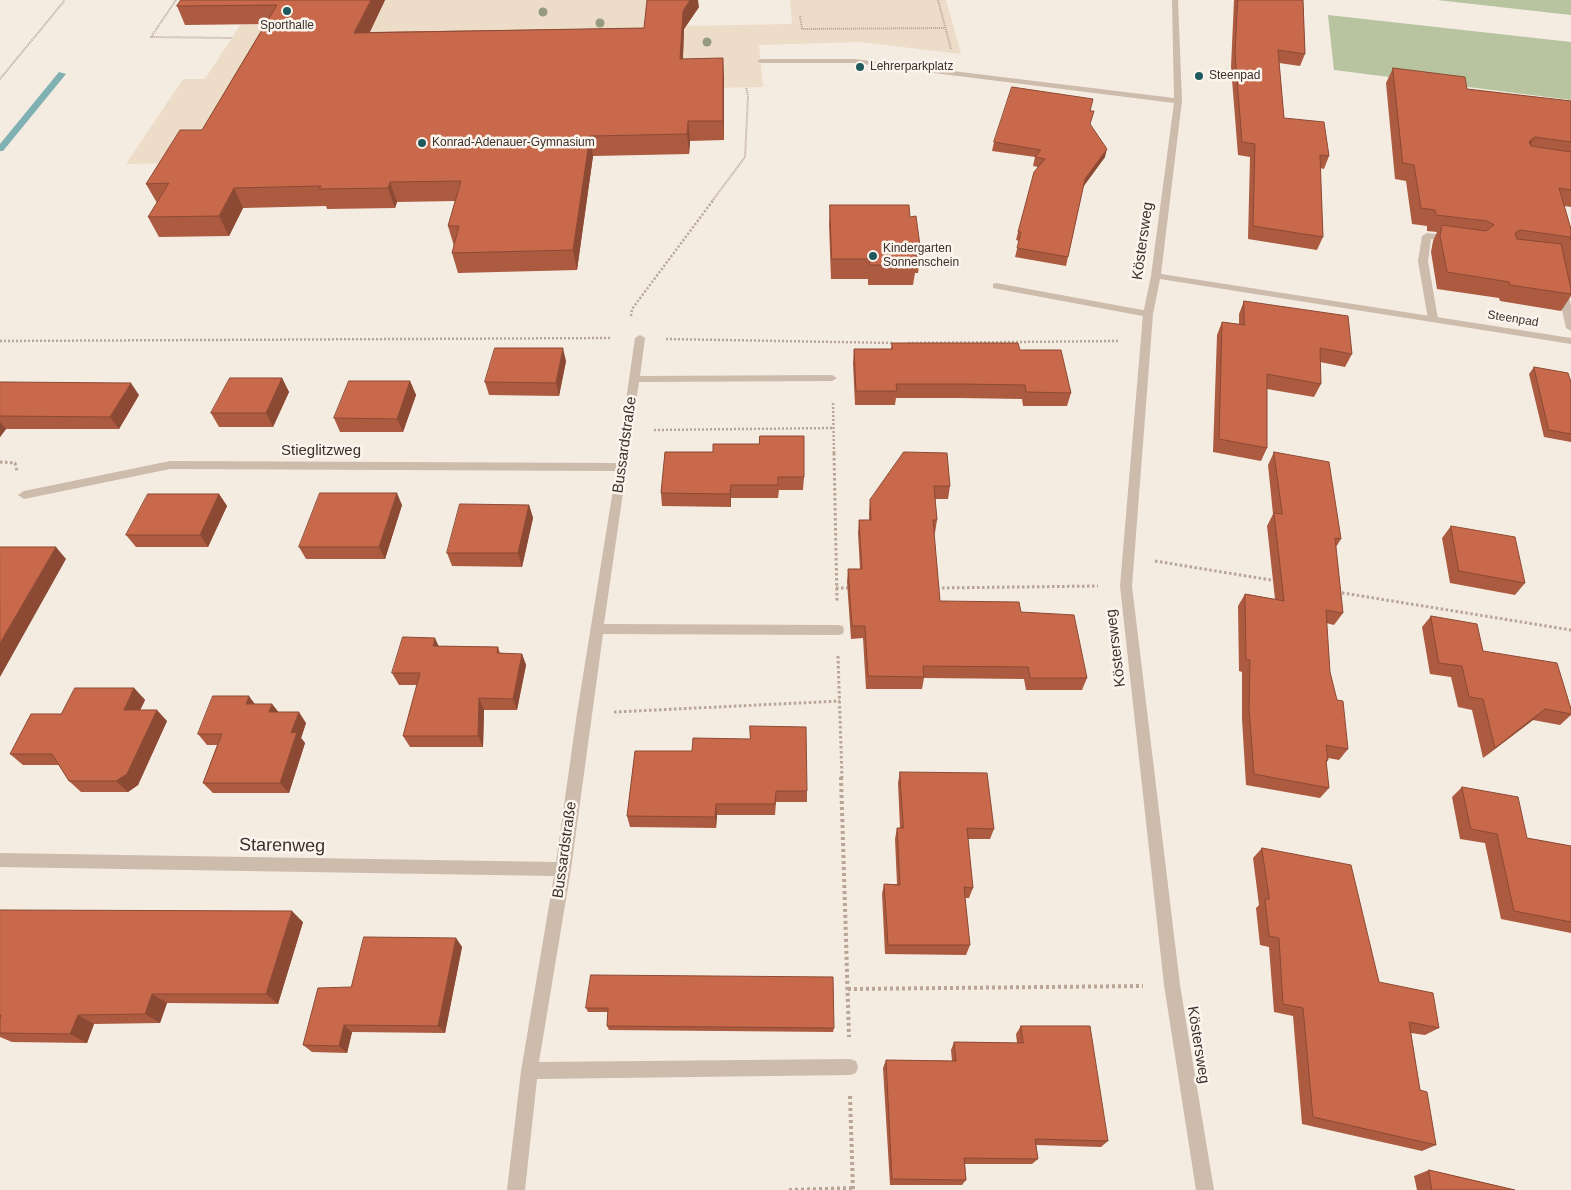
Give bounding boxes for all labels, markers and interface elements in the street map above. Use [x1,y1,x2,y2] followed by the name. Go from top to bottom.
[281,5,293,17] marker: Sporthalle
[260,19,314,33] place label: Sporthalle
[870,60,953,74] place label: Lehrerparkplatz
[854,61,866,73] marker: Lehrerparkplatz
[1209,69,1260,83] place label: Steenpad
[1193,70,1205,82] marker: Steenpad
[432,136,595,150] place label: Konrad-Adenauer-Gymnasium
[416,137,428,149] marker: Konrad-Adenauer-Gymnasium
[1129,201,1157,281] street label: Köstersweg
[883,242,959,270] place label: Kindergarten Sonnenschein
[867,250,879,262] marker: Kindergarten Sonnenschein
[1486,308,1540,330] street label: Steenpad
[609,395,641,495] street label: Bussardstraße
[281,442,361,460] street label: Stieglitzweg
[1102,608,1130,688] street label: Köstersweg
[549,800,581,900] street label: Bussardstraße
[239,834,325,858] street label: Starenweg
[1183,1005,1213,1085] street label: Köstersweg

